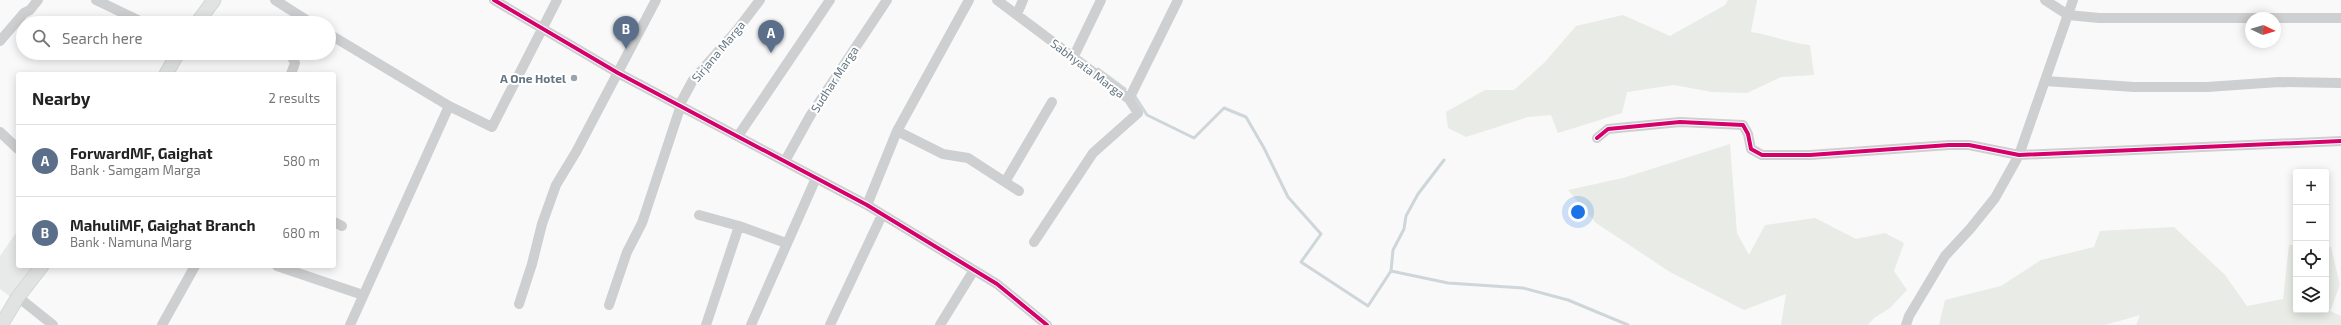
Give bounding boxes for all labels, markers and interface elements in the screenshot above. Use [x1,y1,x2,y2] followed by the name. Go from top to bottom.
[2245,12,2281,48] north arrow
[16,16,336,60] search box
[613,16,639,49] pin: B
[688,18,748,85] street label: Sirjana Marga
[758,20,784,53] pin: A
[30,27,52,49] icon: search
[62,29,143,47] text: Search here
[1048,36,1128,100] street label: Sabhyata Marga
[807,43,861,115] street label: Sudhar Marga
[500,71,566,85] place label: A One Hotel
[569,73,579,83] marker: A One Hotel
[32,88,90,108] text: Nearby
[268,90,320,106] text: 2 results
[70,144,213,162] text: ForwardMF, Gaighat
[41,153,49,169] text: A
[283,153,320,169] text: 580 m
[70,162,201,178] text: Bank · Samgam Marga
[2293,169,2329,313] map controls
[2293,169,2329,205] button: +
[1568,202,1588,222] your location
[2293,205,2329,241] button: −
[70,216,255,234] text: MahuliMF, Gaighat Branch
[41,225,49,241] text: B
[283,225,320,241] text: 680 m
[70,234,192,250] text: Bank · Namuna Marg
[2293,241,2329,277] button: locate
[2293,277,2329,313] button: layers

